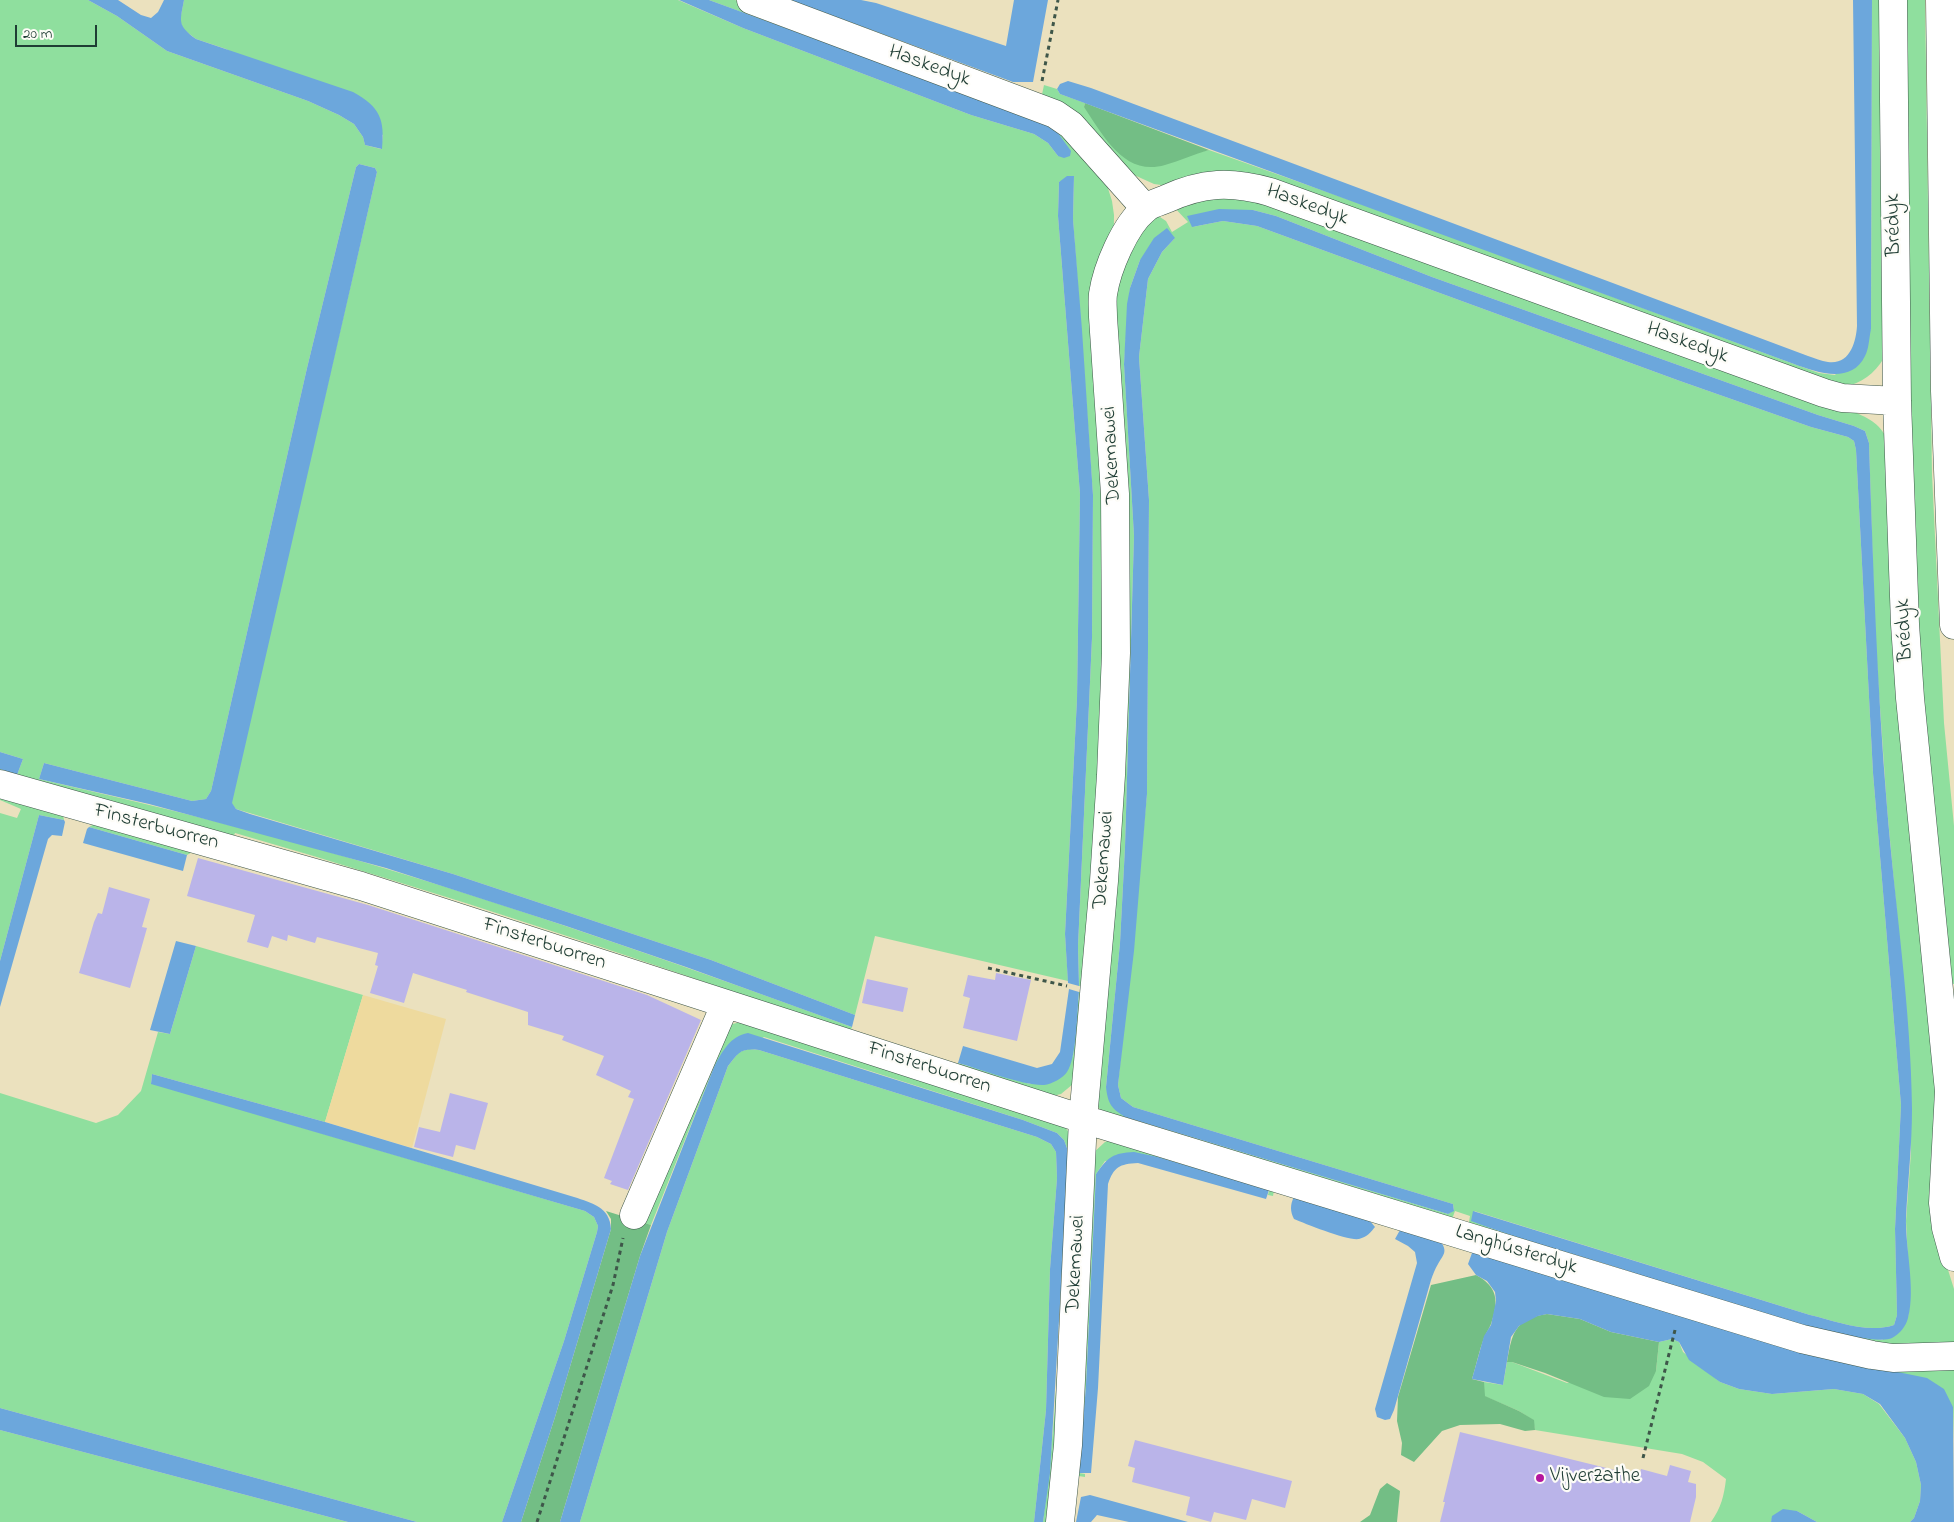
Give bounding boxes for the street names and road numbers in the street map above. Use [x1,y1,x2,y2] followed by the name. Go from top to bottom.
[885,41,973,93] street label: Haskedyk
[1263,180,1351,232] street label: Haskedyk
[1882,193,1908,257] street label: Brédyk
[1643,318,1731,370] street label: Haskedyk
[1098,405,1128,505] street label: Dekemawei
[1892,598,1920,662] street label: Brédyk
[91,799,221,857] street label: Finsterbuorren
[1089,810,1121,910] street label: Dekemawei
[479,913,609,977] street label: Finsterbuorren
[864,1037,994,1101] street label: Finsterbuorren
[1062,1214,1092,1314] street label: Dekemawei
[1452,1220,1580,1282] street label: Langhústerdyk

